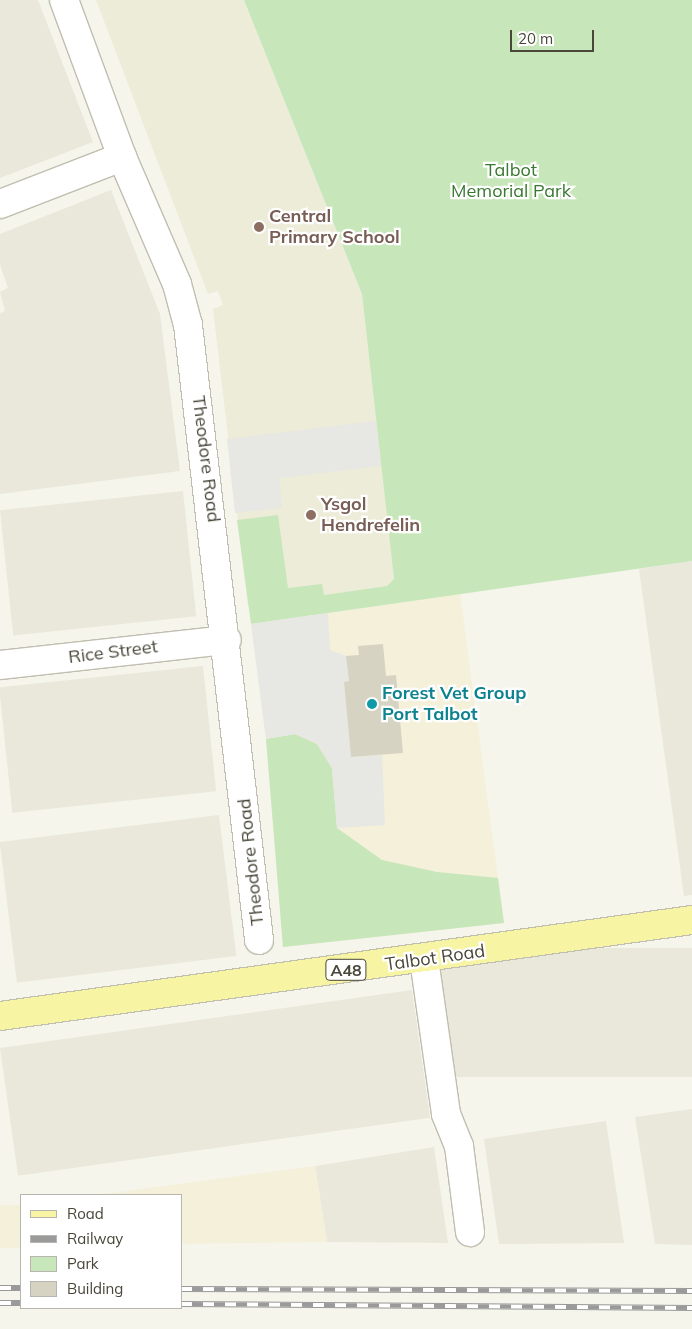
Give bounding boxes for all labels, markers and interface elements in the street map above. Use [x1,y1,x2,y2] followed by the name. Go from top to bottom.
[512,20,596,52] scale bar
[518,29,553,48] text: 20 m
[451,160,571,202] park label: Talbot Memorial Park
[269,206,400,248] place label: Central Primary School
[253,221,265,233] marker: Central Primary School
[188,394,224,524] street label: Theodore Road
[321,494,420,536] place label: Ysgol Hendrefelin
[305,509,317,521] marker: Ysgol Hendrefelin
[67,636,159,668] street label: Rice Street
[382,683,526,726] place label: Forest Vet Group Port Talbot
[366,698,378,710] marker: Forest Vet Group Port Talbot
[234,797,268,927] street label: Theodore Road
[384,940,486,976] street label: Talbot Road
[325,956,367,984] road number: A48
[20,1194,182,1309] legend
[67,1204,104,1223] text: Road
[67,1229,123,1248] text: Railway
[67,1254,99,1273] text: Park
[67,1279,123,1298] text: Building

